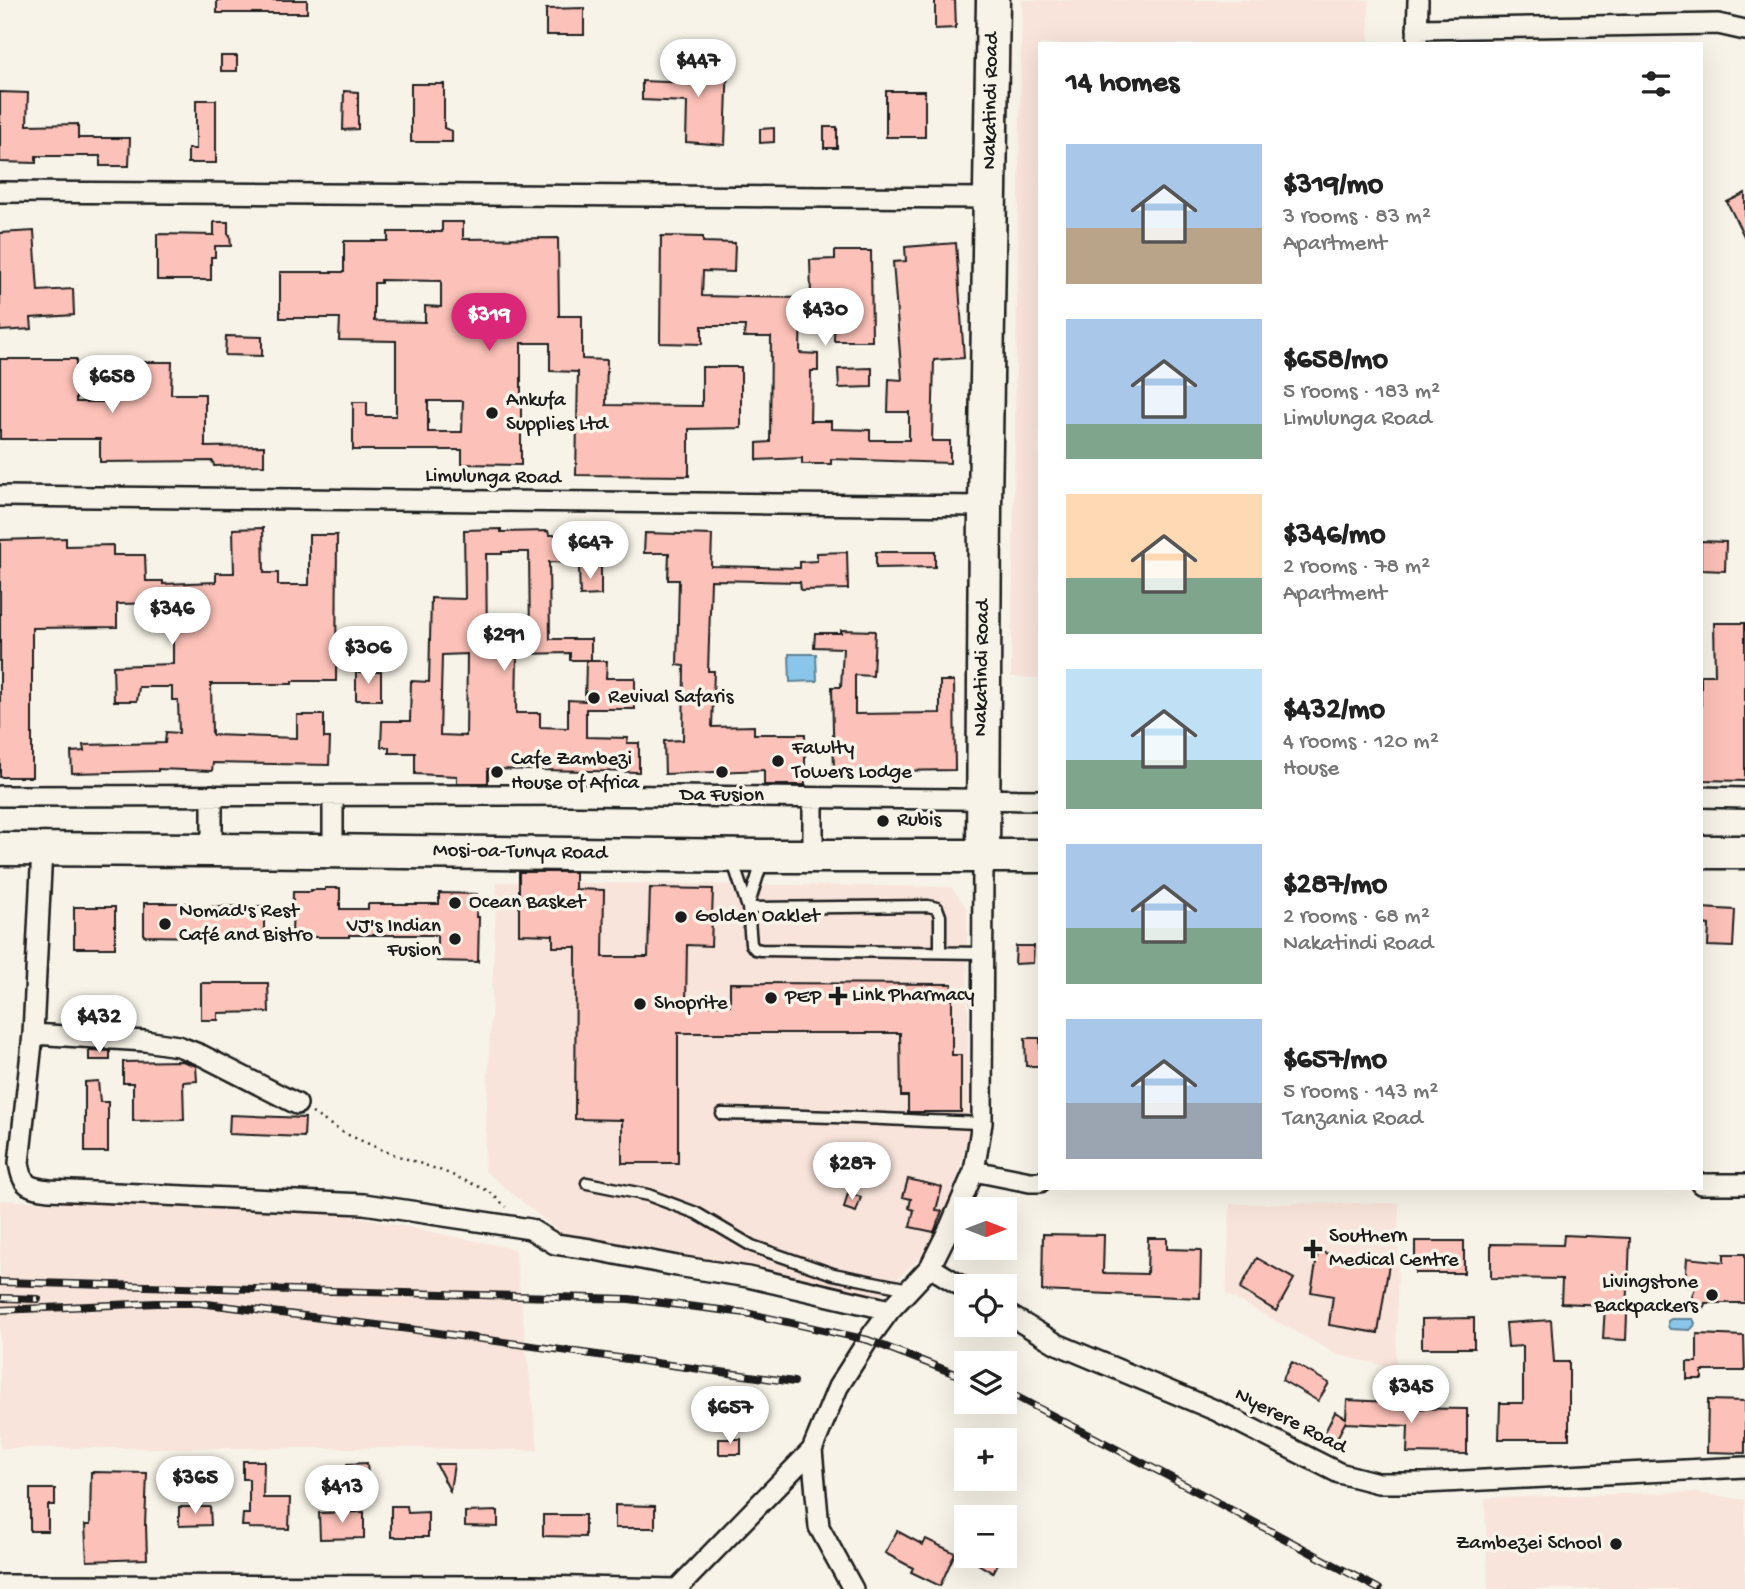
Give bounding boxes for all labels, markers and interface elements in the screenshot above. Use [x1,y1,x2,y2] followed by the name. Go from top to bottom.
[978,31,1006,170] street label: Nakatindi Road
[657,40,739,99] pin: $447
[676,48,720,75] text: $447
[1637,65,1675,103] icon: filters
[1066,67,1179,102] text: 14 homes
[1283,169,1383,204] text: $319/mo
[1122,172,1206,256] icon: home
[1283,204,1431,231] text: 3 rooms · 83 m²
[1283,231,1387,258] text: Apartment
[784,288,866,348] pin: $430
[448,294,530,353] pin: $319
[802,297,848,324] text: $430
[467,302,511,329] text: $319
[1283,344,1388,379] text: $658/mo
[1122,347,1206,431] icon: home
[71,356,153,415] pin: $658
[89,364,135,391] text: $658
[1283,379,1440,406] text: 5 rooms · 183 m²
[506,389,609,438] place label: Ankufa Supplies Ltd
[484,405,500,421] marker: Ankufa Supplies Ltd
[1283,406,1432,433] text: Limulunga Road
[425,464,563,492] street label: Limulunga Road
[1283,519,1386,554] text: $346/mo
[549,522,631,581] pin: $647
[1122,522,1206,606] icon: home
[568,530,612,557] text: $647
[1283,554,1430,581] text: 2 rooms · 78 m²
[1283,581,1387,608] text: Apartment
[131,588,213,647] pin: $346
[150,596,194,623] text: $346
[969,598,997,737] street label: Nakatindi Road
[463,614,545,673] pin: $291
[483,622,525,649] text: $291
[327,626,409,686] pin: $306
[345,635,392,662] text: $306
[608,686,735,711] place label: Revival Safaris
[586,690,602,706] marker: Revival Safaris
[1283,694,1385,729] text: $432/mo
[1122,697,1206,781] icon: home
[1283,729,1439,756] text: 4 rooms · 120 m²
[791,737,913,786] place label: Fawlty Towers Lodge
[511,748,641,797] place label: Cafe Zambezi House of Africa
[770,753,786,769] marker: Fawlty Towers Lodge
[1283,756,1339,783] text: House
[489,764,505,780] marker: Cafe Zambezi House of Africa
[714,764,730,780] marker: Da Fusion
[678,784,764,809] place label: Da Fusion
[897,809,942,834] place label: Rubis
[875,813,891,829] marker: Rubis
[433,839,609,867] street label: Mosi-oa-Tunya Road
[1283,869,1387,904] text: $287/mo
[1122,872,1206,956] icon: home
[469,891,588,916] place label: Ocean Basket
[447,895,463,911] marker: Ocean Basket
[179,900,313,949] place label: Nomad's Rest Café and Bistro
[1283,904,1430,931] text: 2 rooms · 68 m²
[695,905,822,930] place label: Golden Oaklet
[673,909,689,925] marker: Golden Oaklet
[346,915,441,964] place label: VJ's Indian Fusion
[157,916,173,932] marker: Nomad's Rest Café and Bistro
[447,931,463,947] marker: VJ's Indian Fusion
[1283,931,1433,958] text: Nakatindi Road
[852,984,975,1009] place label: Link Pharmacy
[784,986,822,1011] place label: PEP
[830,988,846,1004] marker: Link Pharmacy
[763,990,779,1006] marker: PEP
[654,992,729,1017] place label: Shoprite
[58,996,140,1055] pin: $432
[632,996,648,1012] marker: Shoprite
[77,1004,121,1031] text: $432
[1283,1044,1387,1079] text: $657/mo
[1122,1047,1206,1131] icon: home
[1283,1079,1438,1106] text: 5 rooms · 143 m²
[1283,1106,1423,1133] text: Tanzania Road
[811,1142,893,1202] pin: $287
[829,1151,875,1178] text: $287
[954,1197,1017,1260] north arrow
[954,1197,1017,1568] map controls
[1329,1225,1460,1274] place label: Southern Medical Centre
[1303,1239,1323,1259] marker: Southern Medical Centre
[1594,1271,1699,1320] place label: Livingstone Backpackers
[954,1274,1017,1337] button: locate
[1704,1287,1720,1303] marker: Livingstone Backpackers
[954,1351,1017,1414] button: layers
[1370,1366,1452,1425] pin: $345
[1388,1374,1434,1401] text: $345
[1230,1383,1352,1462] street label: Nyerere Road
[689,1386,771,1446] pin: $657
[707,1395,753,1422] text: $657
[954,1428,1017,1491] button: +
[154,1456,236,1516] pin: $365
[172,1465,218,1492] text: $365
[301,1466,383,1525] pin: $413
[321,1474,363,1501] text: $413
[954,1505,1017,1568] button: −
[1456,1532,1602,1557] place label: Zambezei School
[1608,1536,1624,1552] marker: Zambezei School

